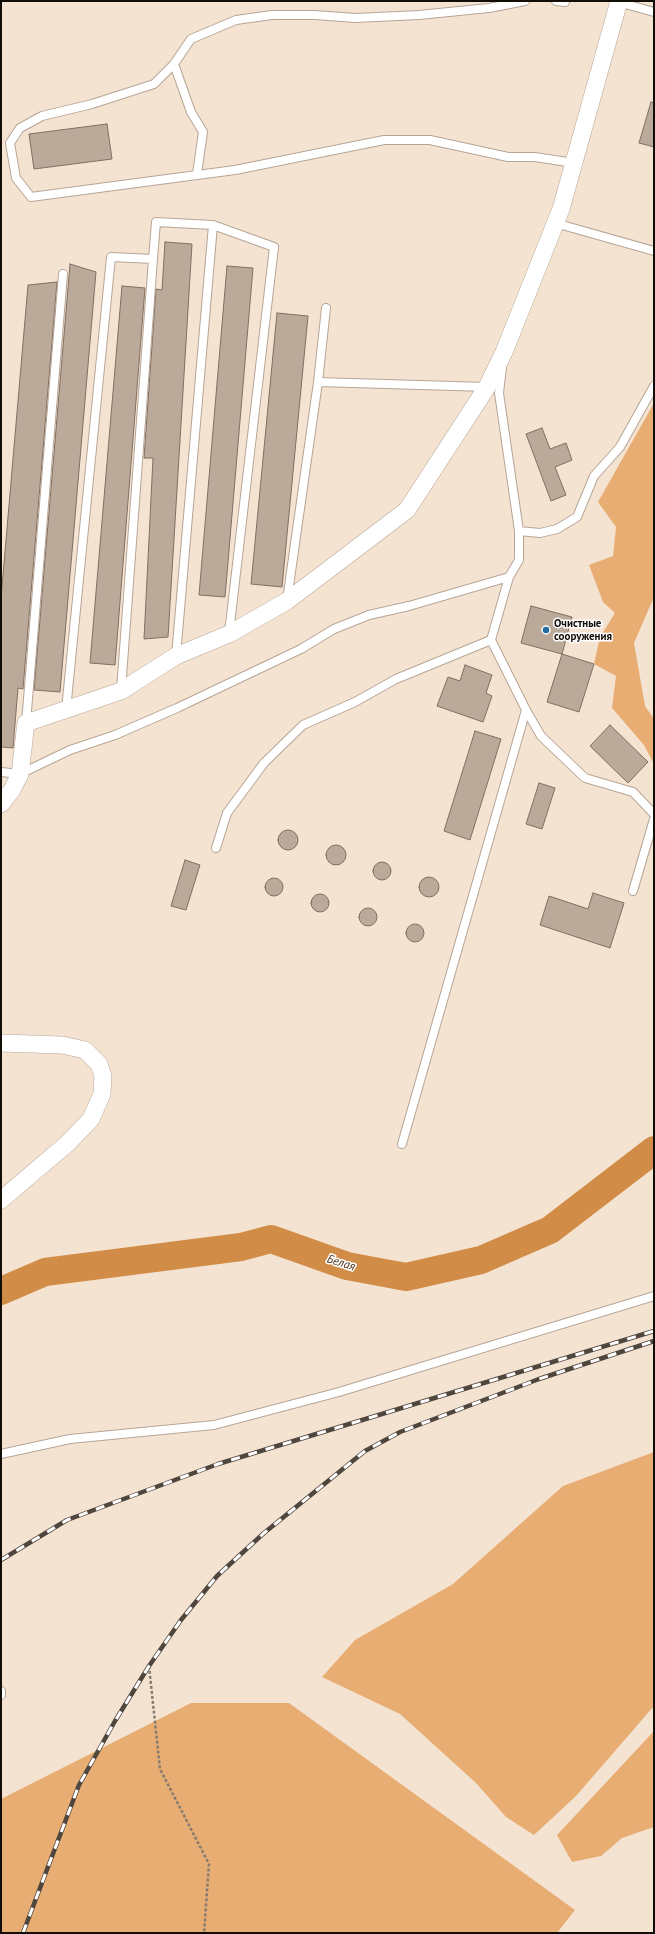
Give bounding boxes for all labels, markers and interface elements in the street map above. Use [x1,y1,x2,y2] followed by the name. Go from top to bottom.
[554,617,612,643] place label: Очистные сооружения
[541,625,551,635] marker: Очистные сооружения
[325,1252,357,1274] water label: Белая

